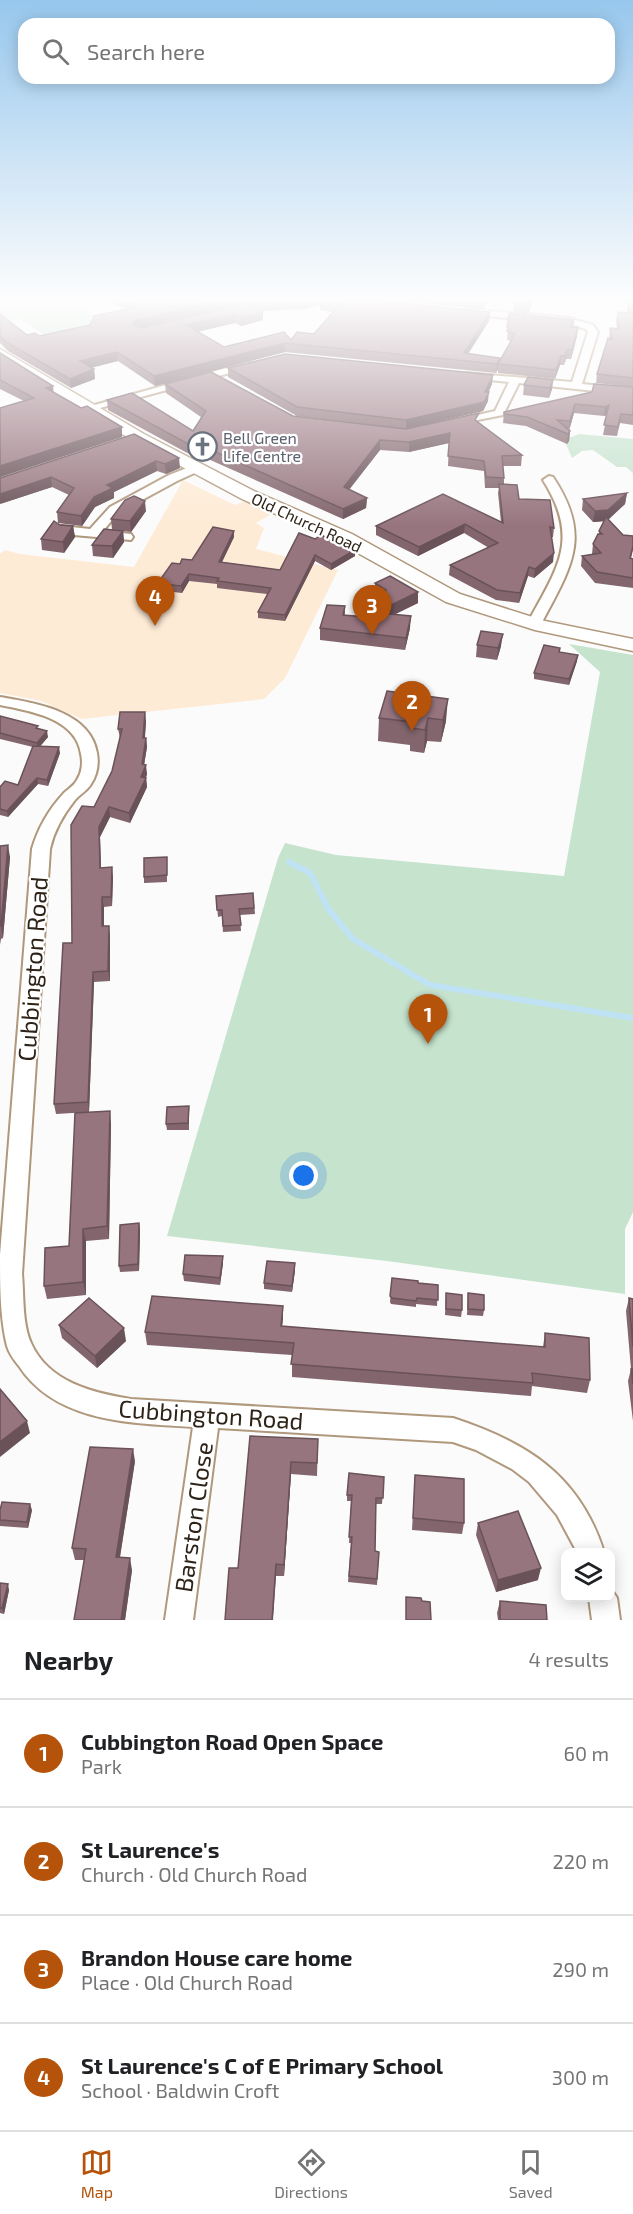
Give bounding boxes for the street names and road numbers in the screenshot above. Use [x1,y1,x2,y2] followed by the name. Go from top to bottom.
[249,488,365,556] street label: Old Church Road
[11,876,53,1062] street label: Cubbington Road
[118,1393,304,1435] street label: Cubbington Road
[168,1440,218,1594] street label: Barston Close

